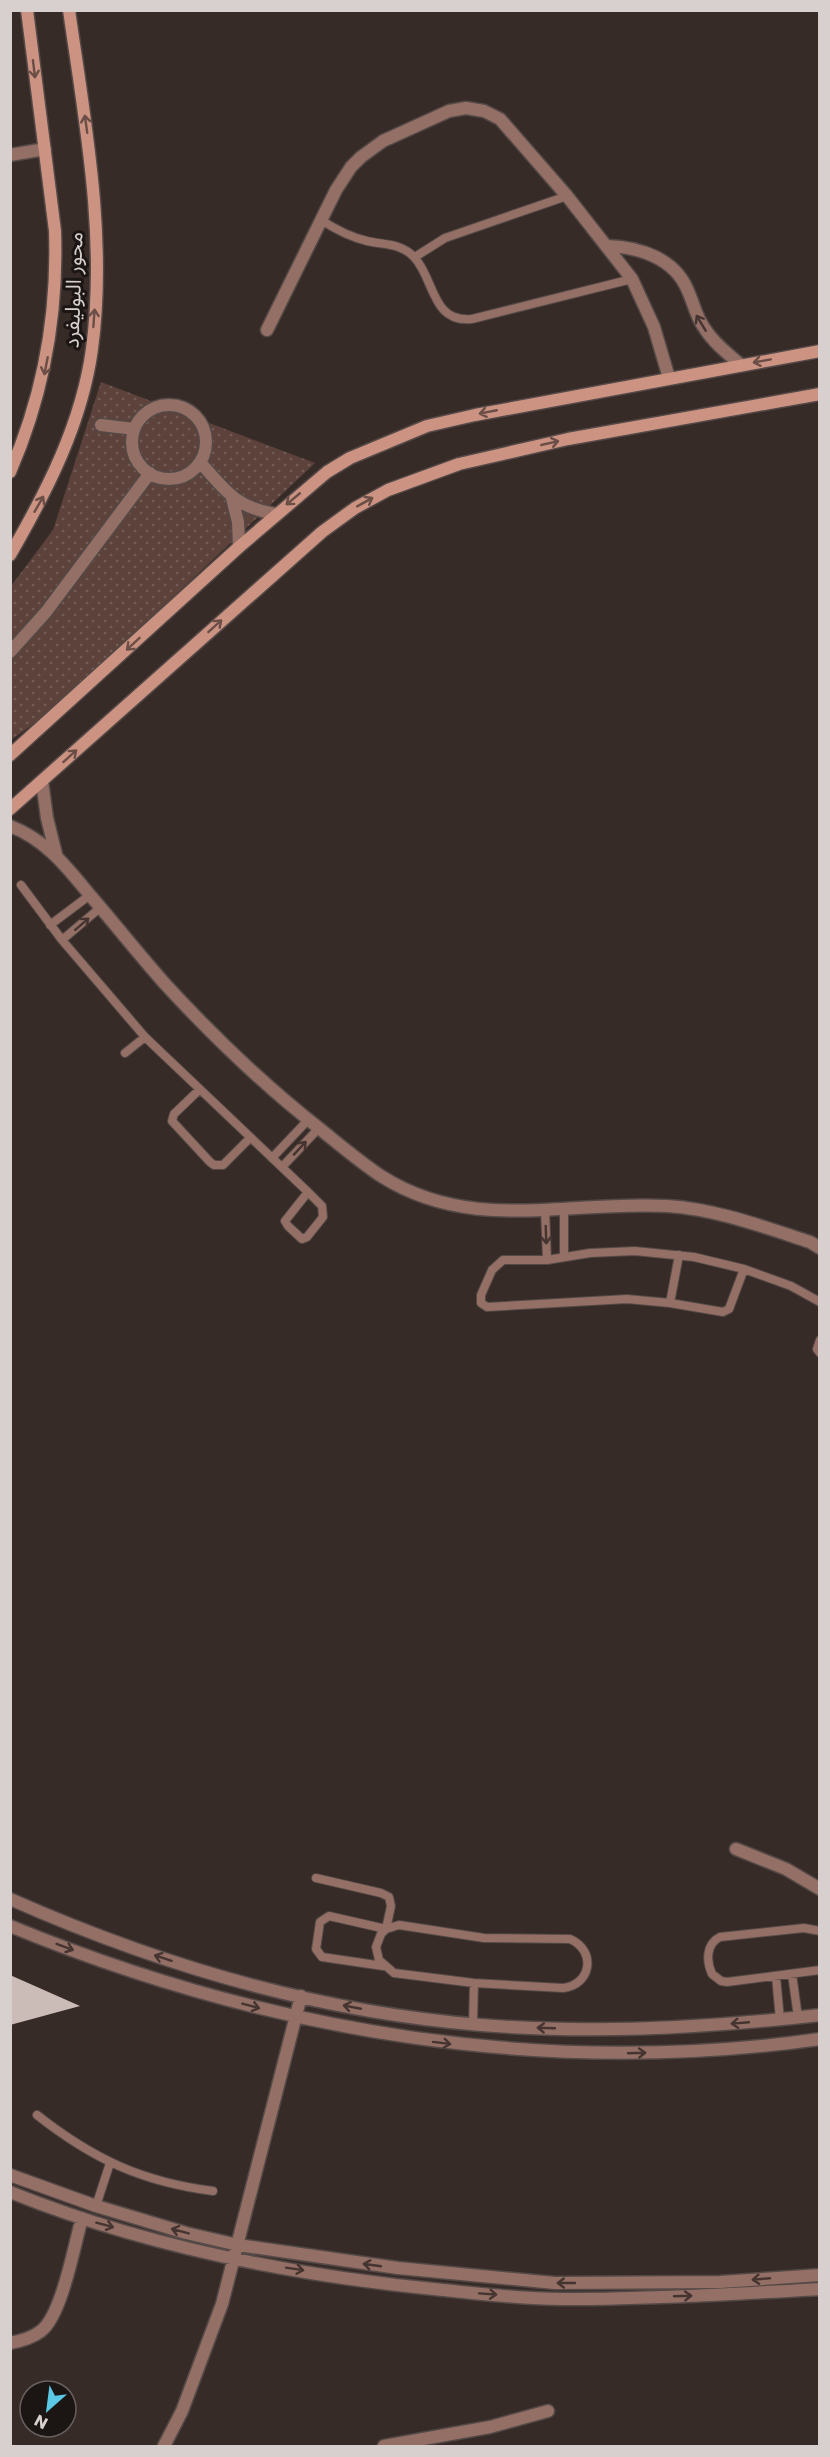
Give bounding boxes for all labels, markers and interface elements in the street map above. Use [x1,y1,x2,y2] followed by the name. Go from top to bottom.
[29,58,40,78] one-way arrow
[80,115,91,134] one-way arrow
[56,231,90,349] street label: محور البوليفرد
[88,309,99,329] one-way arrow
[695,315,707,332] one-way arrow
[40,356,51,376] one-way arrow
[753,356,772,367] one-way arrow
[478,407,498,418] one-way arrow
[540,437,559,448] one-way arrow
[285,493,301,506] one-way arrow
[34,496,46,513] one-way arrow
[356,496,373,508] one-way arrow
[207,619,222,633] one-way arrow
[125,637,140,651] one-way arrow
[62,749,77,763] one-way arrow
[74,917,89,931] one-way arrow
[293,1140,307,1155] one-way arrow
[540,1224,551,1244] one-way arrow
[55,1942,74,1953] one-way arrow
[154,1952,173,1963] one-way arrow
[241,2000,260,2012] one-way arrow
[343,2001,362,2012] one-way arrow
[731,2018,751,2029] one-way arrow
[536,2022,556,2034] one-way arrow
[432,2038,451,2049] one-way arrow
[626,2047,646,2059] one-way arrow
[96,2220,115,2231] one-way arrow
[171,2225,190,2236] one-way arrow
[363,2259,383,2270] one-way arrow
[285,2264,304,2275] one-way arrow
[752,2274,772,2285] one-way arrow
[557,2277,577,2289] one-way arrow
[478,2289,498,2300] one-way arrow
[673,2290,693,2301] one-way arrow
[18,2379,78,2439] north arrow
[30,2409,52,2435] text: N

